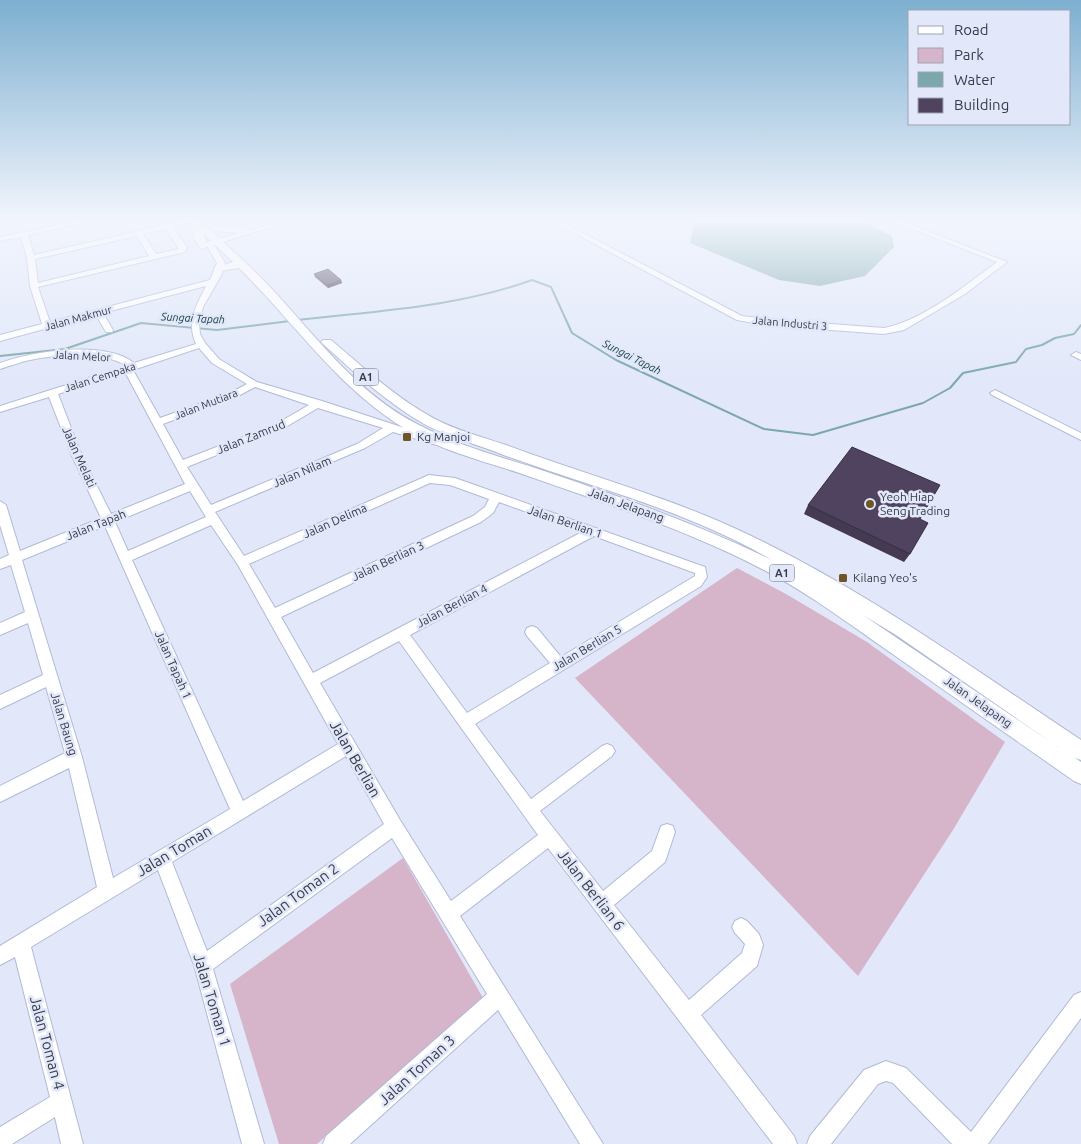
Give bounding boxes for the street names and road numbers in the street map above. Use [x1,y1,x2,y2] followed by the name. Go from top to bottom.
[43,303,114,333] street label: Jalan Makmur
[752,314,828,332] street label: Jalan Industri 3
[53,349,112,364] street label: Jalan Melor
[63,360,137,394] street label: Jalan Cempaka
[354,368,378,386] road number: A1
[173,386,239,422] street label: Jalan Mutiara
[215,417,287,456] street label: Jalan Zamrud
[60,424,99,489] street label: Jalan Melati
[271,453,333,490] street label: Jalan Nilam
[586,485,666,524] street label: Jalan Jelapang
[301,501,369,540] street label: Jalan Delima
[526,503,604,540] street label: Jalan Berlian 1
[64,507,128,542] street label: Jalan Tapah
[350,538,426,583] street label: Jalan Berlian 3
[770,564,794,582] road number: A1
[414,581,490,630] street label: Jalan Berlian 4
[550,622,624,673] street label: Jalan Berlian 5
[153,629,194,701] street label: Jalan Tapah 1
[942,673,1015,730] street label: Jalan Jelapang
[49,691,80,757] street label: Jalan Baung
[327,717,384,800] street label: Jalan Berlian
[133,822,214,880] street label: Jalan Toman
[555,846,628,934] street label: Jalan Berlian 6
[254,859,342,930] street label: Jalan Toman 2
[190,951,235,1048] street label: Jalan Toman 1
[27,994,68,1092] street label: Jalan Toman 4
[375,1031,458,1108] street label: Jalan Toman 3

